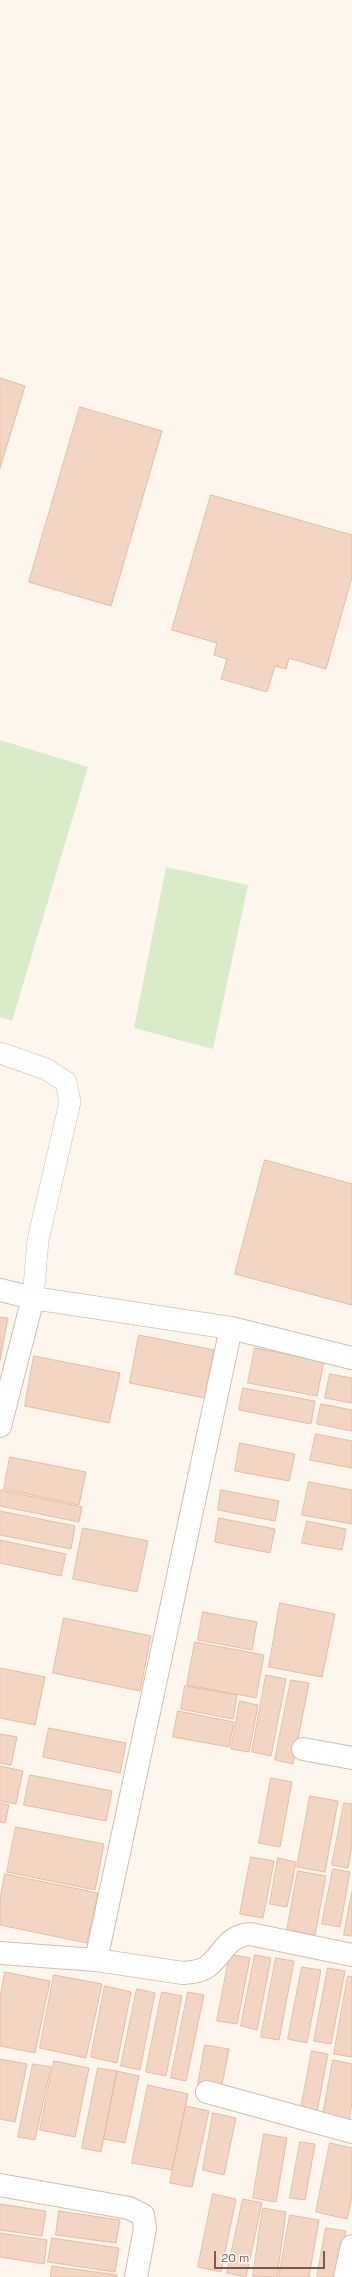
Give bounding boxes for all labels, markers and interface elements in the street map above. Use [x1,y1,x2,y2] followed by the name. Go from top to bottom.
[216,2243,327,2269] scale bar
[221,2250,249,2266] text: 20 m

